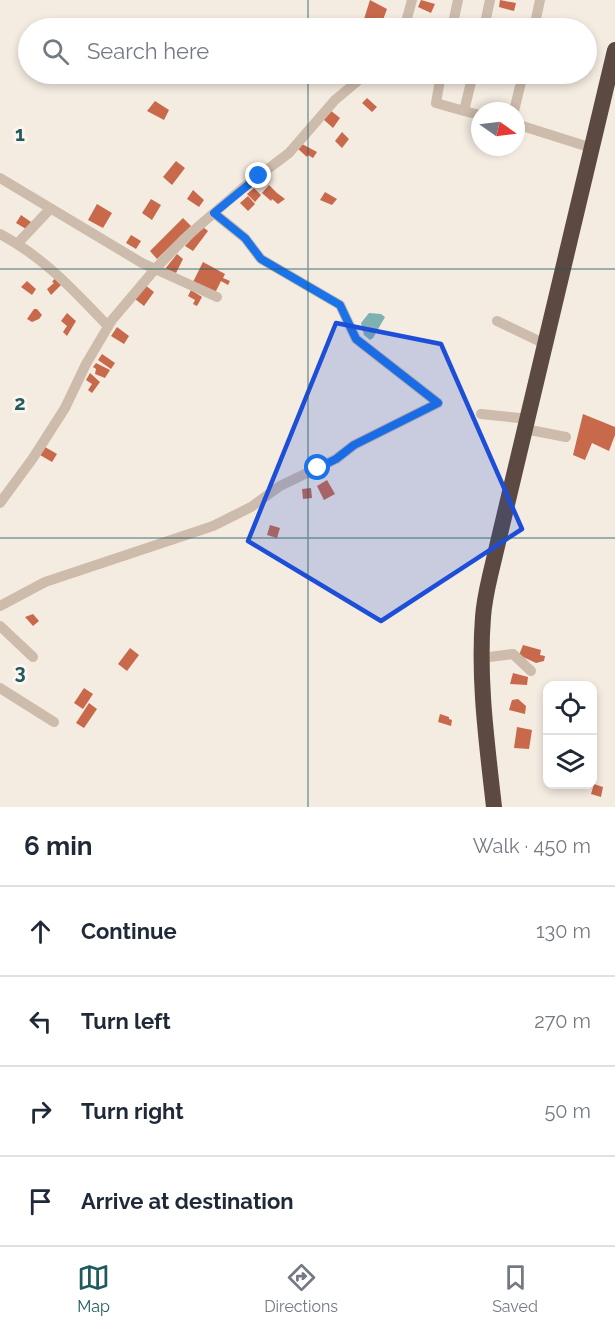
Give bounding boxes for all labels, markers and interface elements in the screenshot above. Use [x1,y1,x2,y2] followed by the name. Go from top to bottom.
[18,18,597,84] search box
[39,35,72,68] icon: search
[87,38,209,64] text: Search here
[471,102,525,156] north arrow
[15,122,25,146] text: 1
[245,162,271,188] route end
[14,391,26,415] text: 2
[304,454,330,480] route start
[14,660,26,684] text: 3
[543,681,597,789] map controls
[543,681,597,735] button: locate
[543,735,597,789] button: layers
[24,831,93,861] text: 6 min
[473,834,591,858] text: Walk · 450 m
[24,915,57,948] icon: ahead
[81,918,177,944] text: Continue
[536,919,591,943] text: 130 m
[24,1005,57,1038] icon: left
[81,1008,171,1034] text: Turn left
[534,1009,591,1033] text: 270 m
[24,1095,57,1128] icon: right
[81,1098,184,1124] text: Turn right
[544,1099,591,1123] text: 50 m
[24,1185,57,1218] icon: arrive
[81,1188,294,1214] text: Arrive at destination
[77,1261,110,1316] tab: Map
[264,1261,338,1316] tab: Directions
[492,1261,538,1316] tab: Saved

